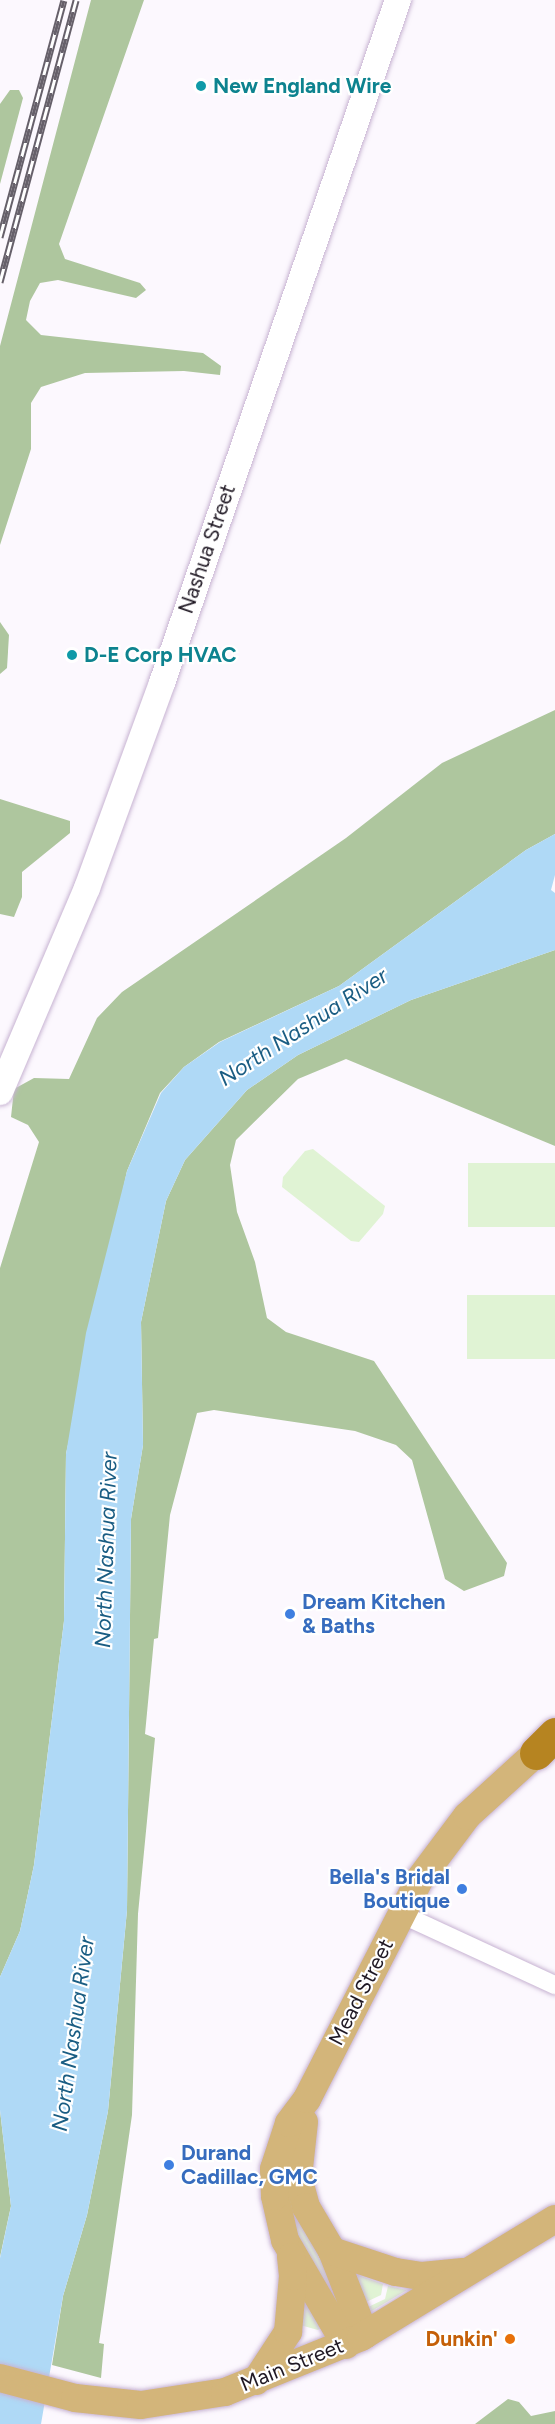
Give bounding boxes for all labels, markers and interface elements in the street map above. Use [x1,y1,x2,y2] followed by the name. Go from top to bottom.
[213,73,391,99] place label: New England Wire
[194,79,208,93] marker: New England Wire
[173,481,241,617] street label: Nashua Street
[84,642,237,668] place label: D-E Corp HVAC
[65,648,79,662] marker: D-E Corp HVAC
[213,962,393,1092] water label: North Nashua River
[89,1451,123,1649] water label: North Nashua River
[302,1589,446,1639] place label: Dream Kitchen & Baths
[283,1607,297,1621] marker: Dream Kitchen & Baths
[329,1864,450,1914] place label: Bella's Bridal Boutique
[455,1882,469,1896] marker: Bella's Bridal Boutique
[323,1934,399,2050] street label: Mead Street
[46,1935,100,2133] water label: North Nashua River
[181,2140,318,2190] place label: Durand Cadillac, GMC
[162,2158,176,2172] marker: Durand Cadillac, GMC
[426,2326,498,2352] place label: Dunkin'
[503,2332,517,2346] marker: Dunkin'
[237,2333,347,2397] street label: Main Street

